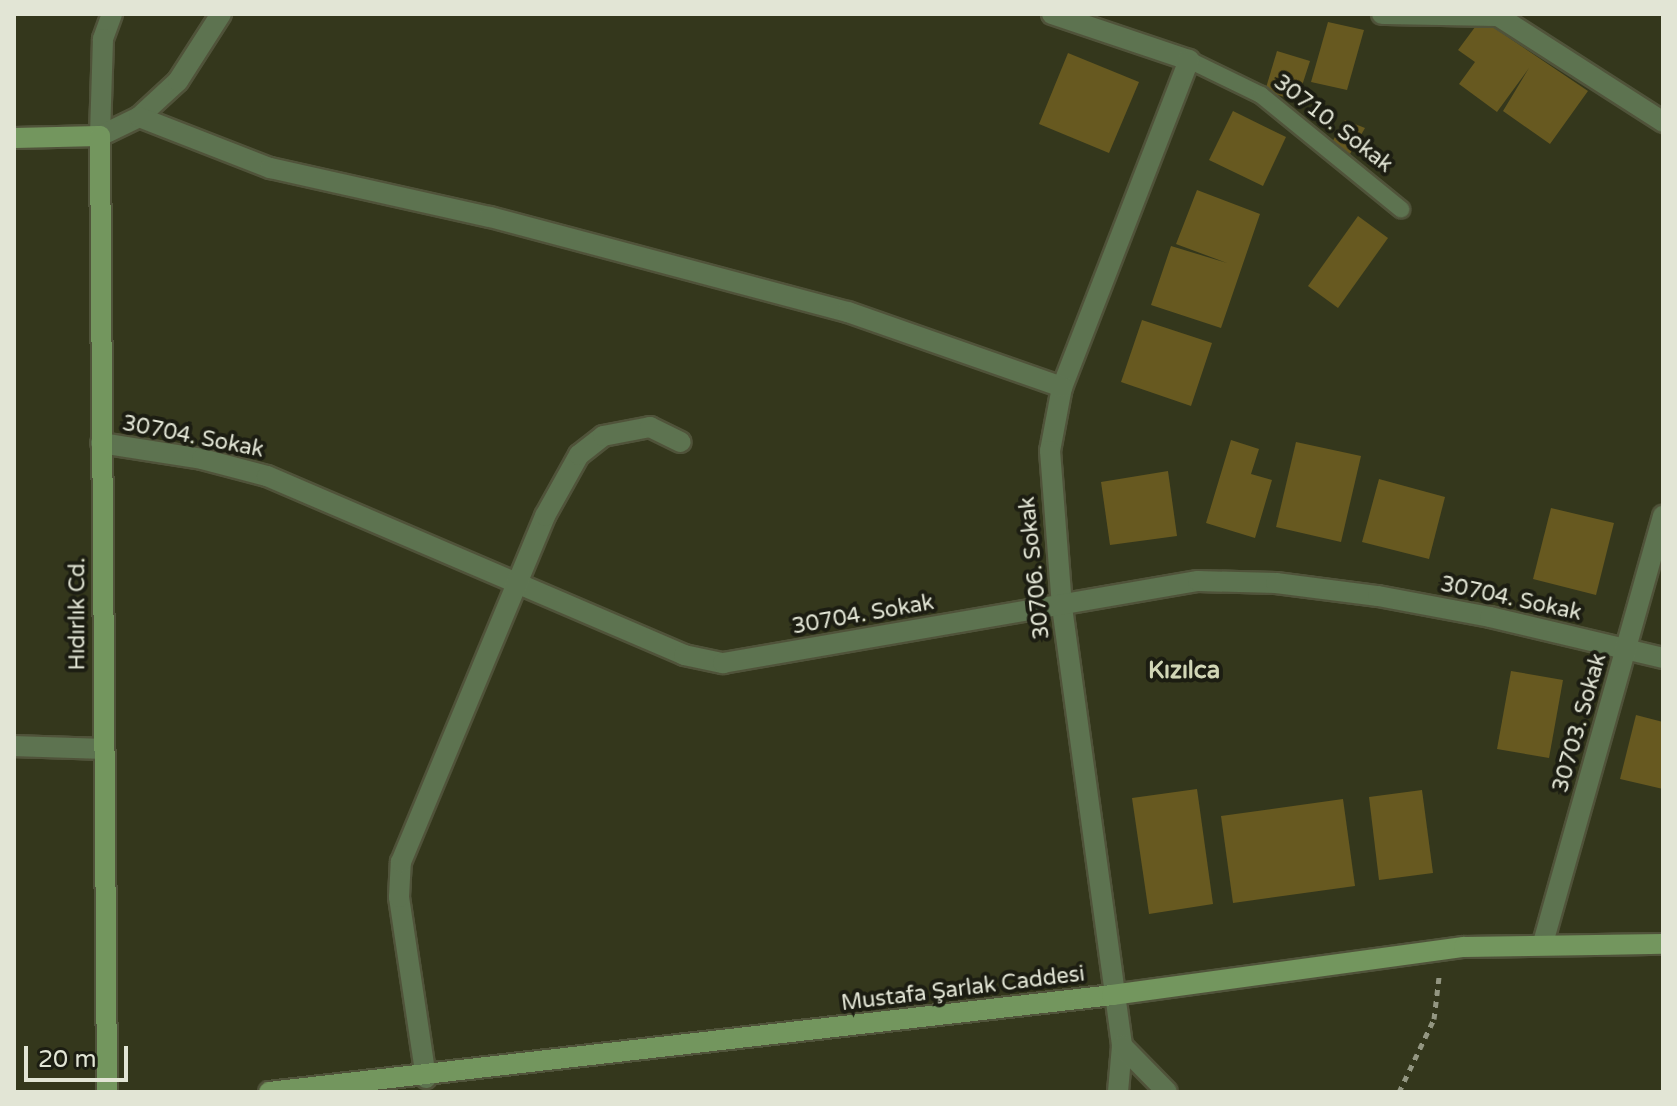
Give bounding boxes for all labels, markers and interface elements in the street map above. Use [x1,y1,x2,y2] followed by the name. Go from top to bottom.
[1268,69,1398,179] street label: 30710. Sokak
[120,410,266,464] street label: 30704. Sokak
[1014,495,1056,641] street label: 30706. Sokak
[65,558,91,670] street label: Hıdırlık Cd.
[1438,571,1584,627] street label: 30704. Sokak
[790,590,936,640] street label: 30704. Sokak
[1548,650,1612,796] street label: 30703. Sokak
[1148,657,1220,685] district label: Kızılca
[840,961,1086,1017] street label: Mustafa Şarlak Caddesi
[28,1030,132,1080] scale bar
[38,1045,96,1074] text: 20 m

